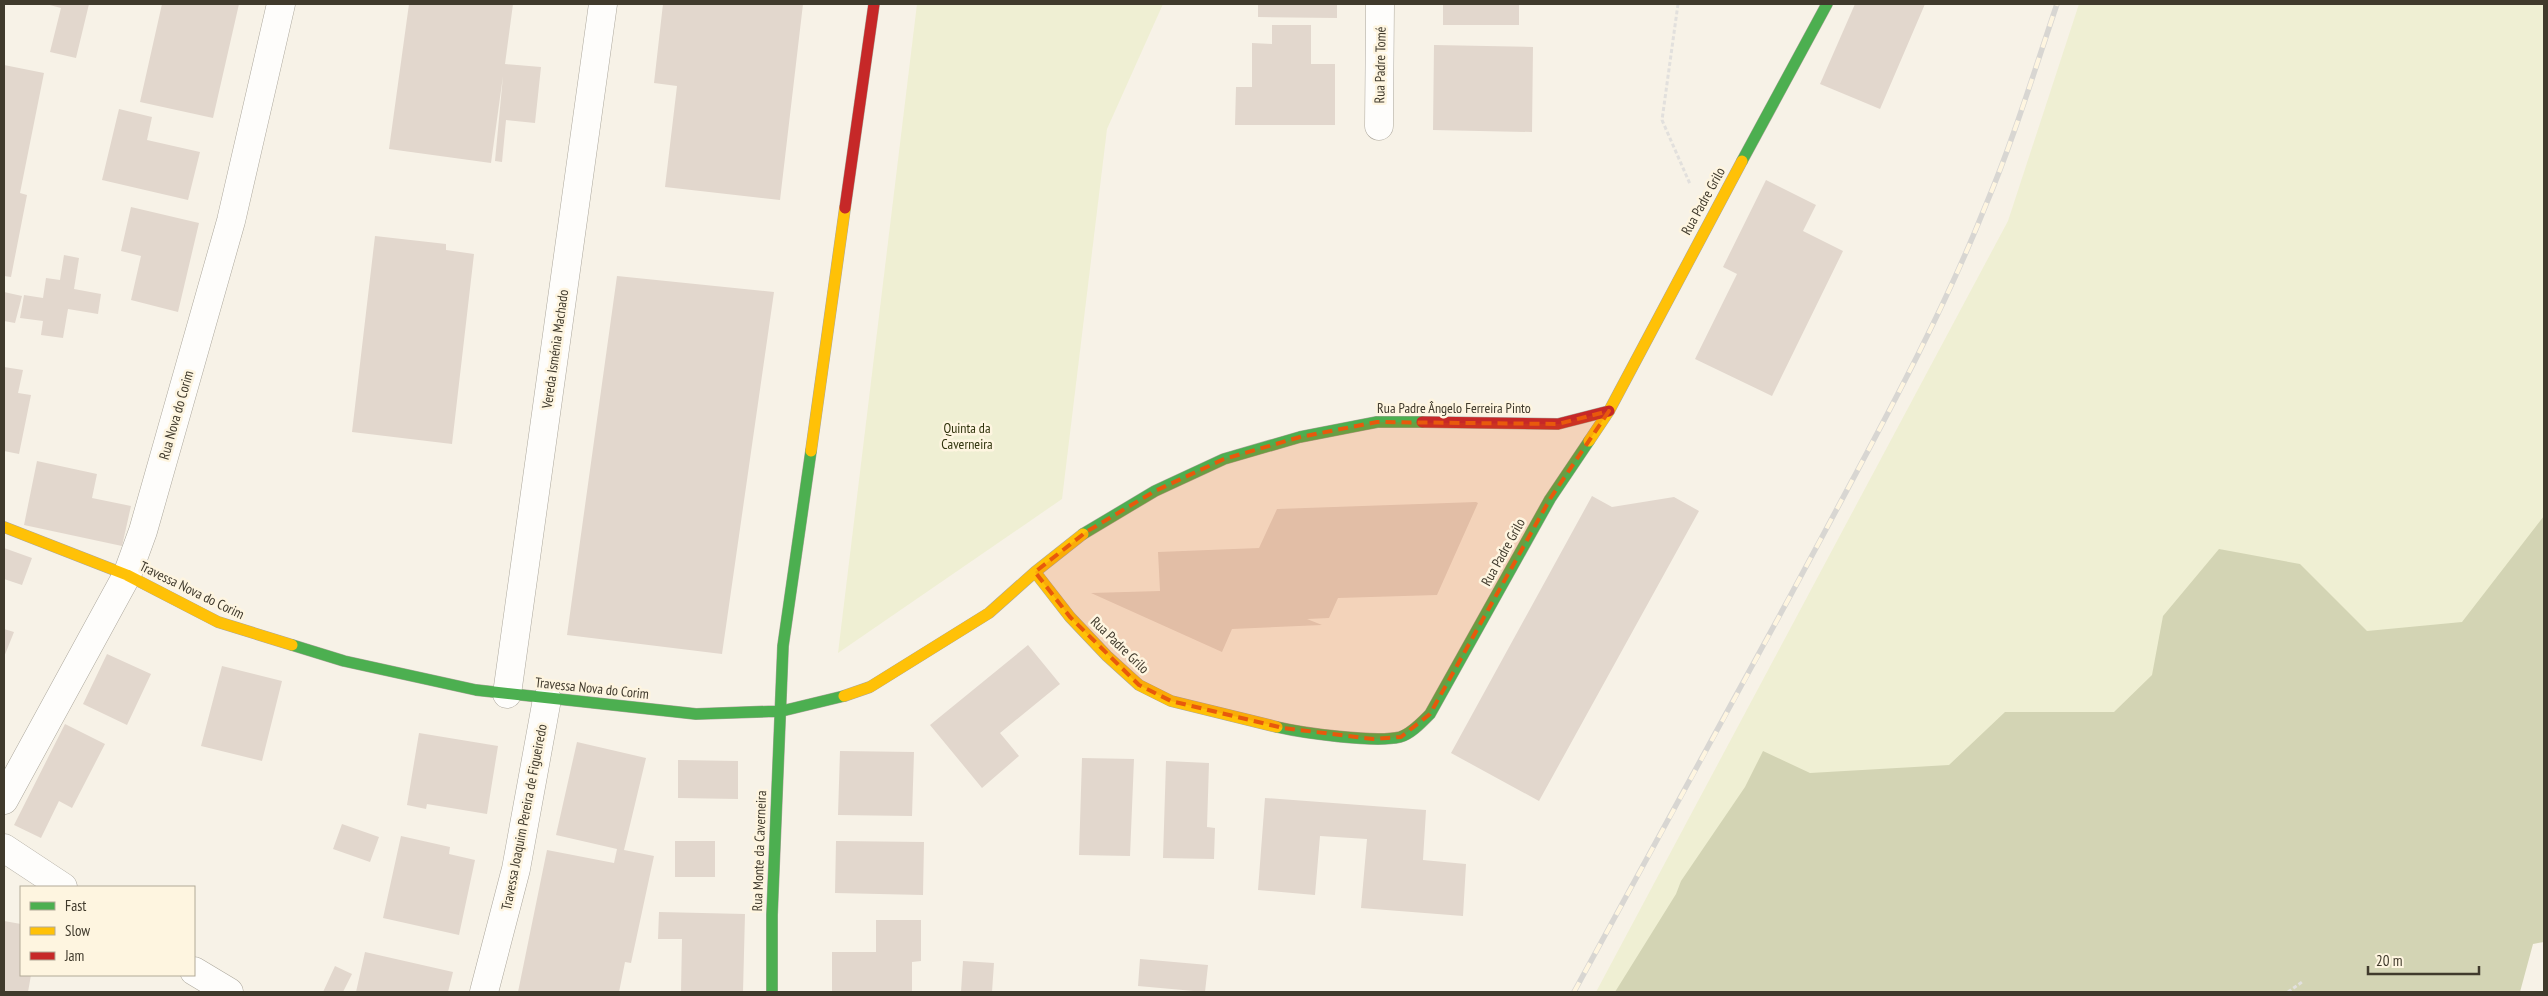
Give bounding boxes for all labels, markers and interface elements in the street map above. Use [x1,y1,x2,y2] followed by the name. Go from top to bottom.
[1370,26,1390,104] street label: Rua Padre Tomé
[1677,164,1729,238] street label: Rua Padre Grilo
[538,288,572,411] street label: Vereda Isménia Machado
[155,368,197,462] street label: Rua Nova do Corim
[1377,399,1531,417] street label: Rua Padre Ângelo Ferreira Pinto
[941,419,993,453] park label: Quinta da Caverneira
[1477,515,1529,589] street label: Rua Padre Grilo
[137,557,247,623] street label: Travessa Nova do Corim
[1087,613,1153,677] street label: Rua Padre Grilo
[534,673,650,703] street label: Travessa Nova do Corim
[497,722,551,912] street label: Travessa Joaquim Pereira de Figueiredo
[748,790,770,912] street label: Rua Monte da Caverneira
[20,886,195,976] legend
[65,896,86,915] text: Fast
[65,921,90,940] text: Slow
[2368,944,2479,976] scale bar
[64,946,84,965] text: Jam
[2376,951,2402,970] text: 20 m

